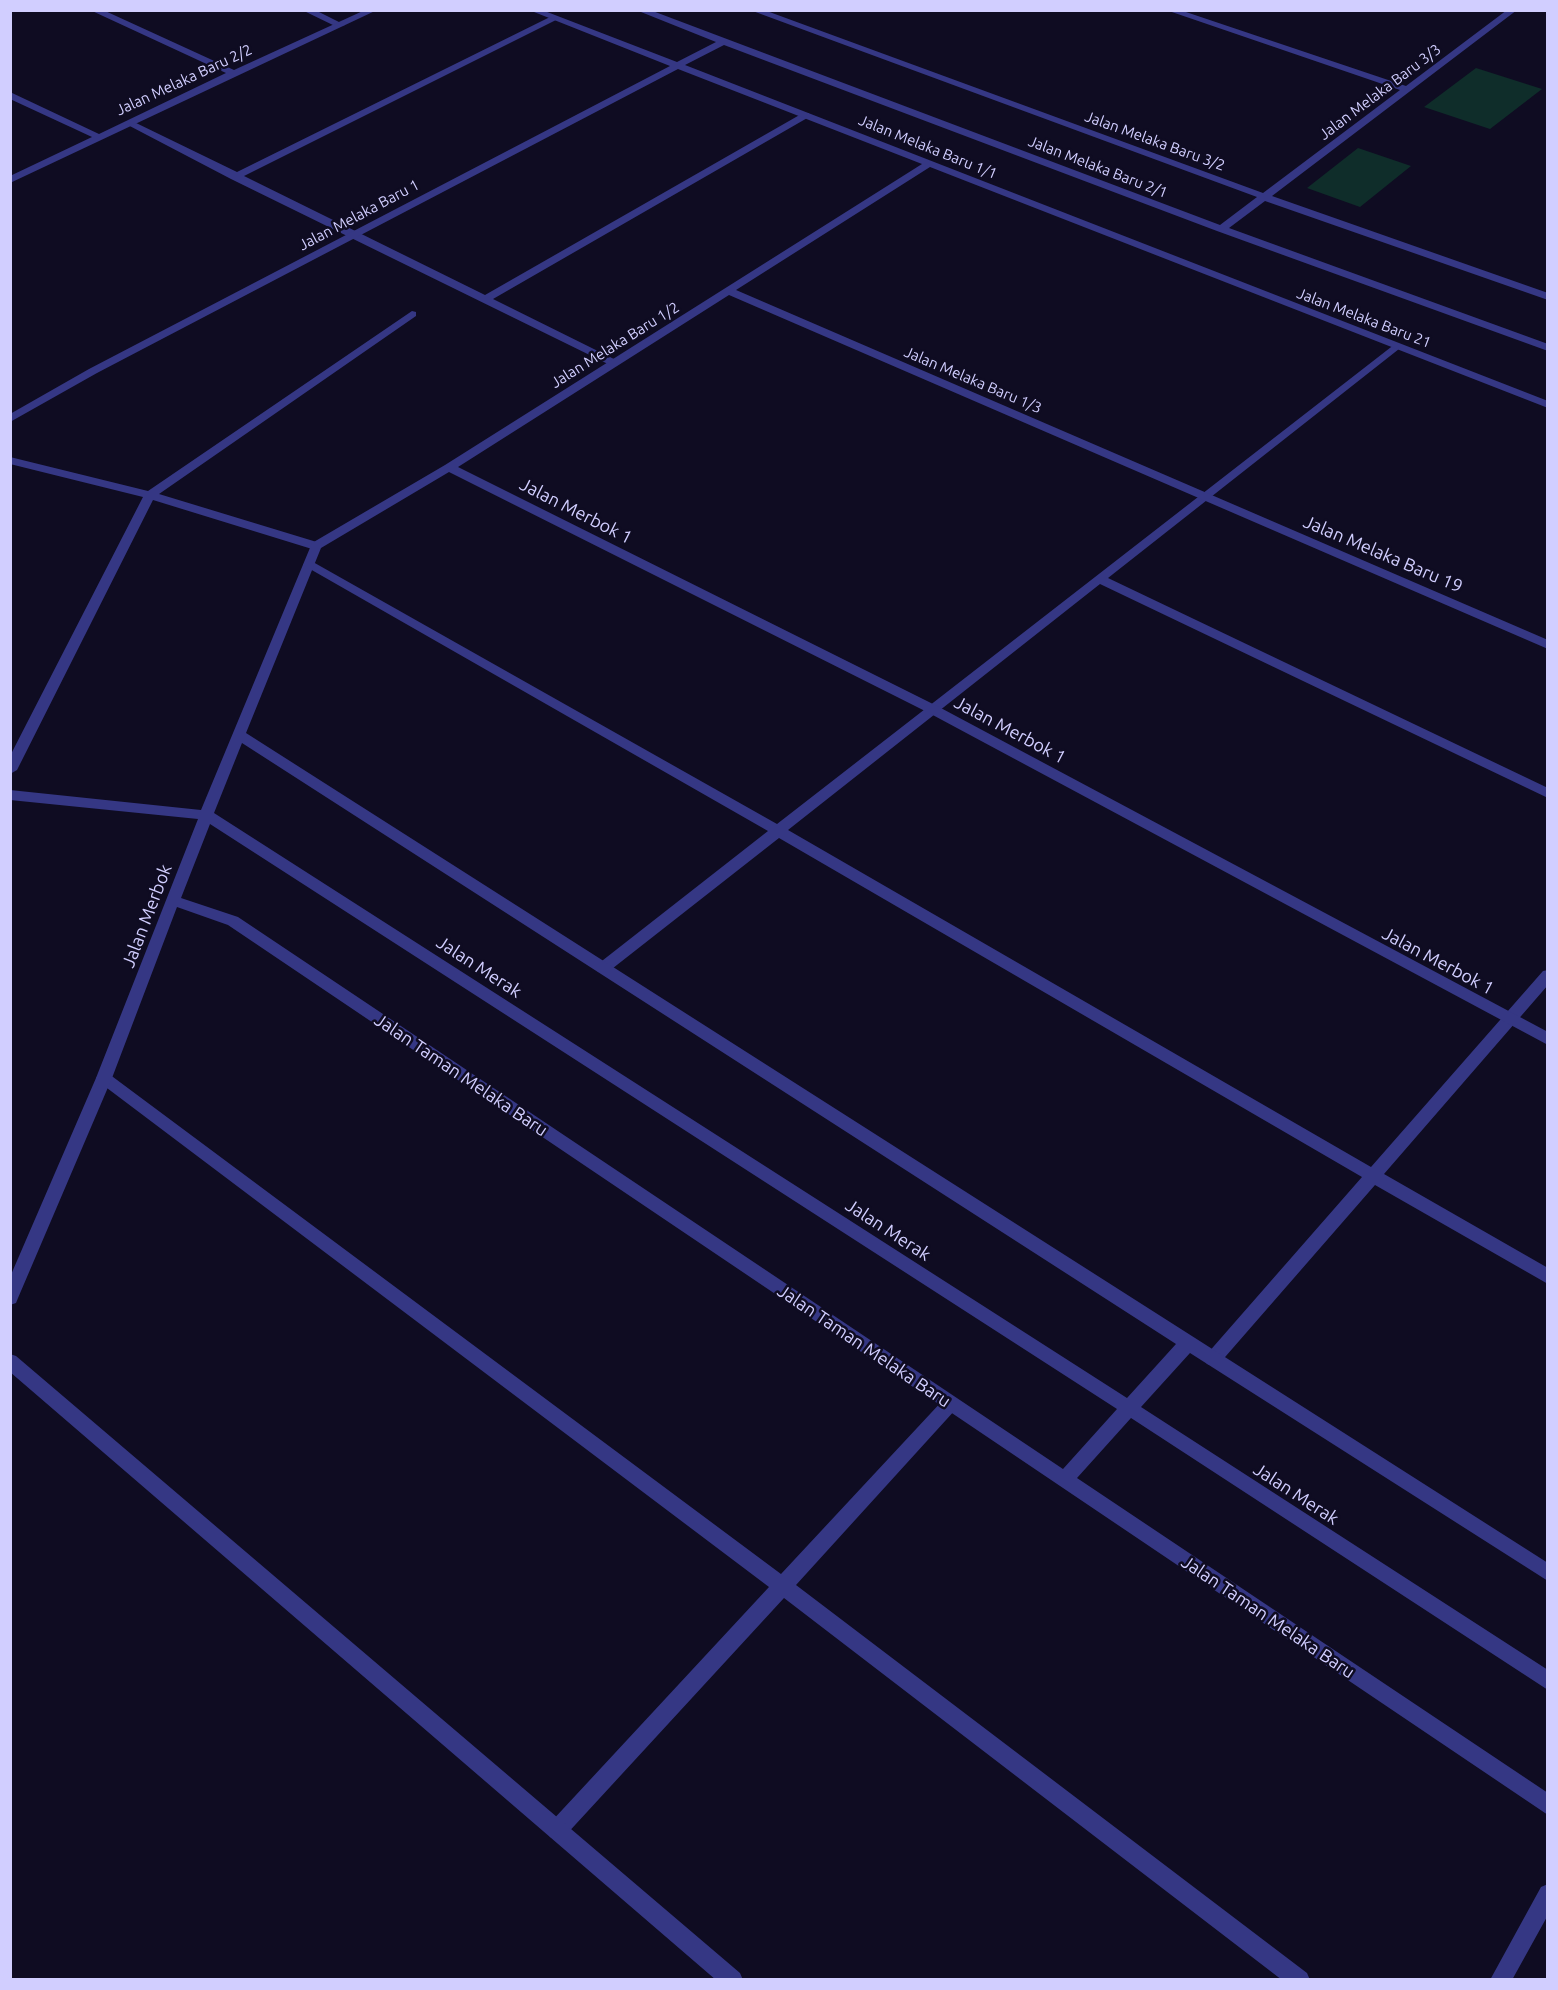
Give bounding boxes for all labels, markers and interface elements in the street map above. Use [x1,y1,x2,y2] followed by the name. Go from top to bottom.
[1316,40,1444,144] street label: Jalan Melaka Baru 3/3
[113,41,255,119] street label: Jalan Melaka Baru 2/2
[1082,107,1228,175] street label: Jalan Melaka Baru 3/2
[856,111,1000,183] street label: Jalan Melaka Baru 1/1
[1026,132,1170,202] street label: Jalan Melaka Baru 2/1
[296,176,422,254] street label: Jalan Melaka Baru 1
[1294,284,1434,352] street label: Jalan Melaka Baru 21
[548,298,682,392] street label: Jalan Melaka Baru 1/2
[901,343,1045,417] street label: Jalan Melaka Baru 1/3
[516,473,636,549] street label: Jalan Merbok 1
[1300,511,1466,597] street label: Jalan Melaka Baru 19
[950,692,1070,768] street label: Jalan Merbok 1
[117,861,177,971] street label: Jalan Merbok
[1378,923,1498,999] street label: Jalan Merbok 1
[432,931,526,1003] street label: Jalan Merak
[370,1009,552,1141] street label: Jalan Taman Melaka Baru
[841,1194,935,1266] street label: Jalan Merak
[773,1280,955,1412] street label: Jalan Taman Melaka Baru
[1249,1458,1343,1530] street label: Jalan Merak
[1177,1551,1359,1683] street label: Jalan Taman Melaka Baru

